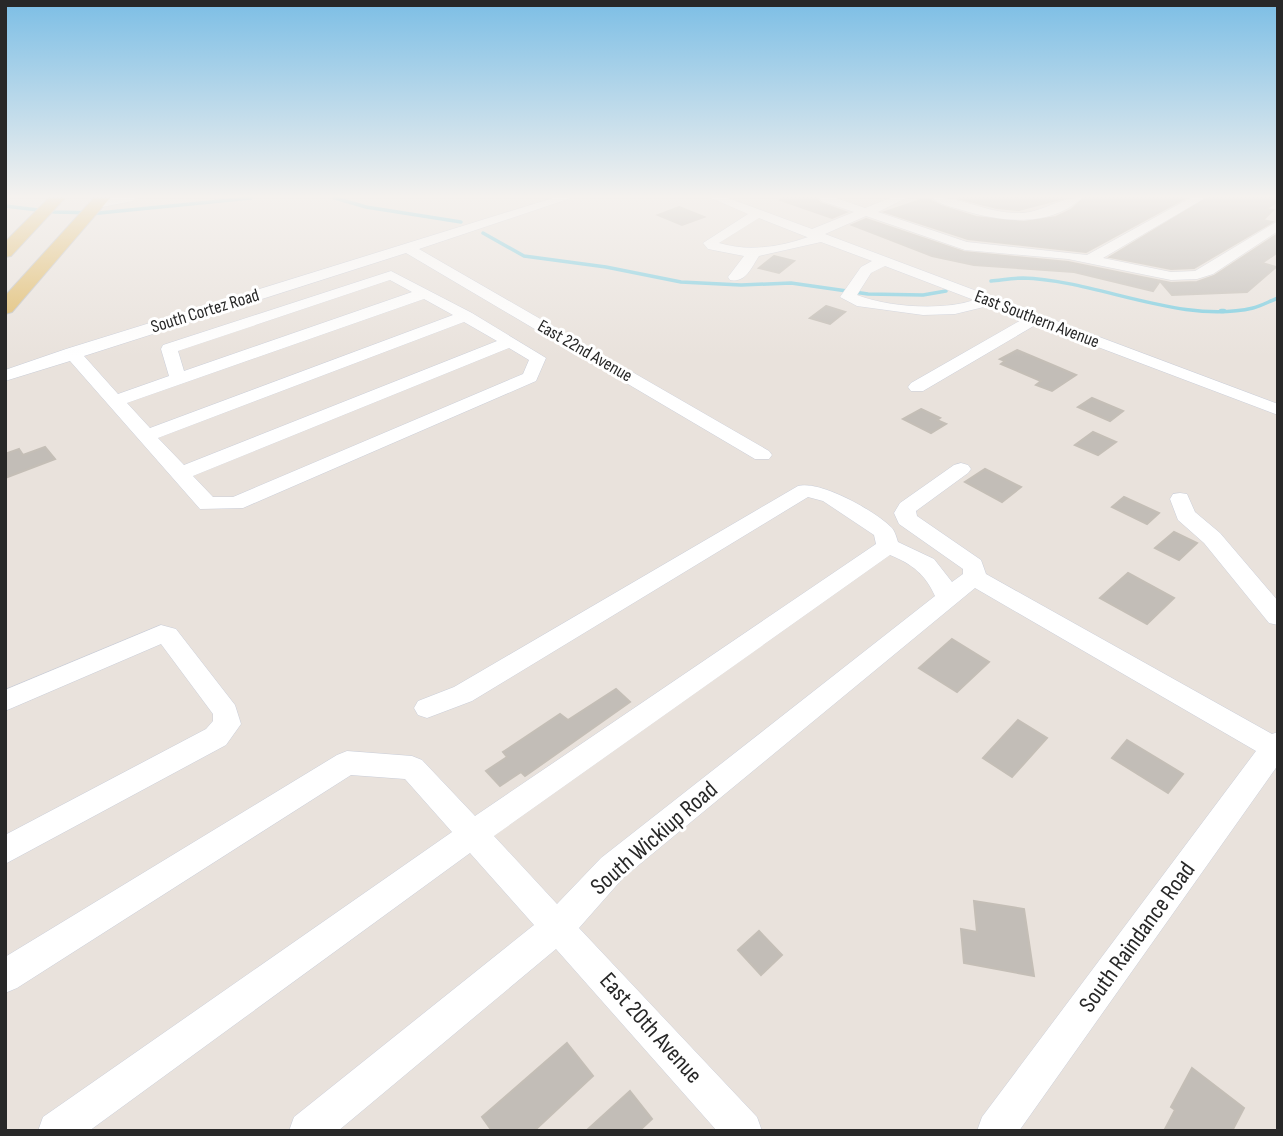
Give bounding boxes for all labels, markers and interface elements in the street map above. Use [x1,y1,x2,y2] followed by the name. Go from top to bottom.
[148,285,262,337] street label: South Cortez Road
[972,286,1102,352] street label: East Southern Avenue
[534,315,636,387] street label: East 22nd Avenue
[585,775,723,901] street label: South Wickiup Road
[1073,856,1201,1018] street label: South Raindance Road
[594,967,708,1089] street label: East 20th Avenue

